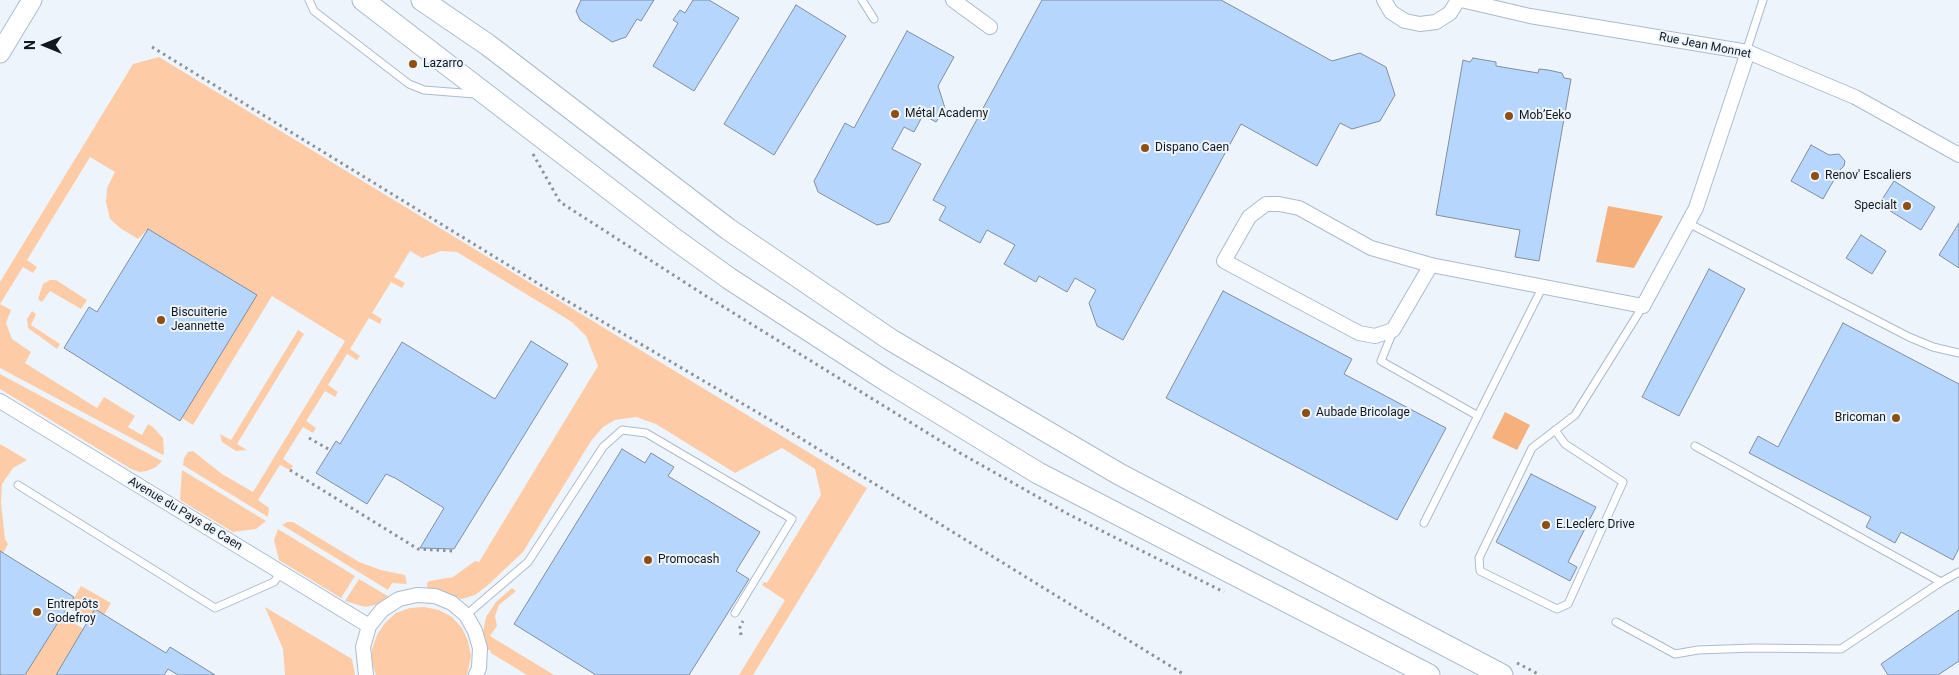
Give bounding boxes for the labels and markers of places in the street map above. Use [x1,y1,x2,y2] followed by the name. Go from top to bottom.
[423,57,463,71] place label: Lazarro
[407,58,419,70] marker: Lazarro
[905,107,988,121] place label: Métal Academy
[889,108,901,120] marker: Métal Academy
[1519,109,1571,123] place label: Mob’Eeko
[1503,110,1515,122] marker: Mob’Eeko
[1155,141,1229,155] place label: Dispano Caen
[1139,142,1151,154] marker: Dispano Caen
[1825,169,1911,183] place label: Renov' Escaliers
[1809,170,1821,182] marker: Renov' Escaliers
[1854,199,1897,213] place label: Specialt
[1901,200,1913,212] marker: Specialt
[171,306,227,334] place label: Biscuiterie Jeannette
[155,314,167,326] marker: Biscuiterie Jeannette
[1316,406,1410,420] place label: Aubade Bricolage
[1300,407,1312,419] marker: Aubade Bricolage
[1835,411,1886,425] place label: Bricoman
[1890,412,1902,424] marker: Bricoman
[1556,518,1635,532] place label: E.Leclerc Drive
[1540,519,1552,531] marker: E.Leclerc Drive
[658,553,719,567] place label: Promocash
[642,554,654,566] marker: Promocash
[47,598,98,626] place label: Entrepôts Godefroy
[31,606,43,618] marker: Entrepôts Godefroy

